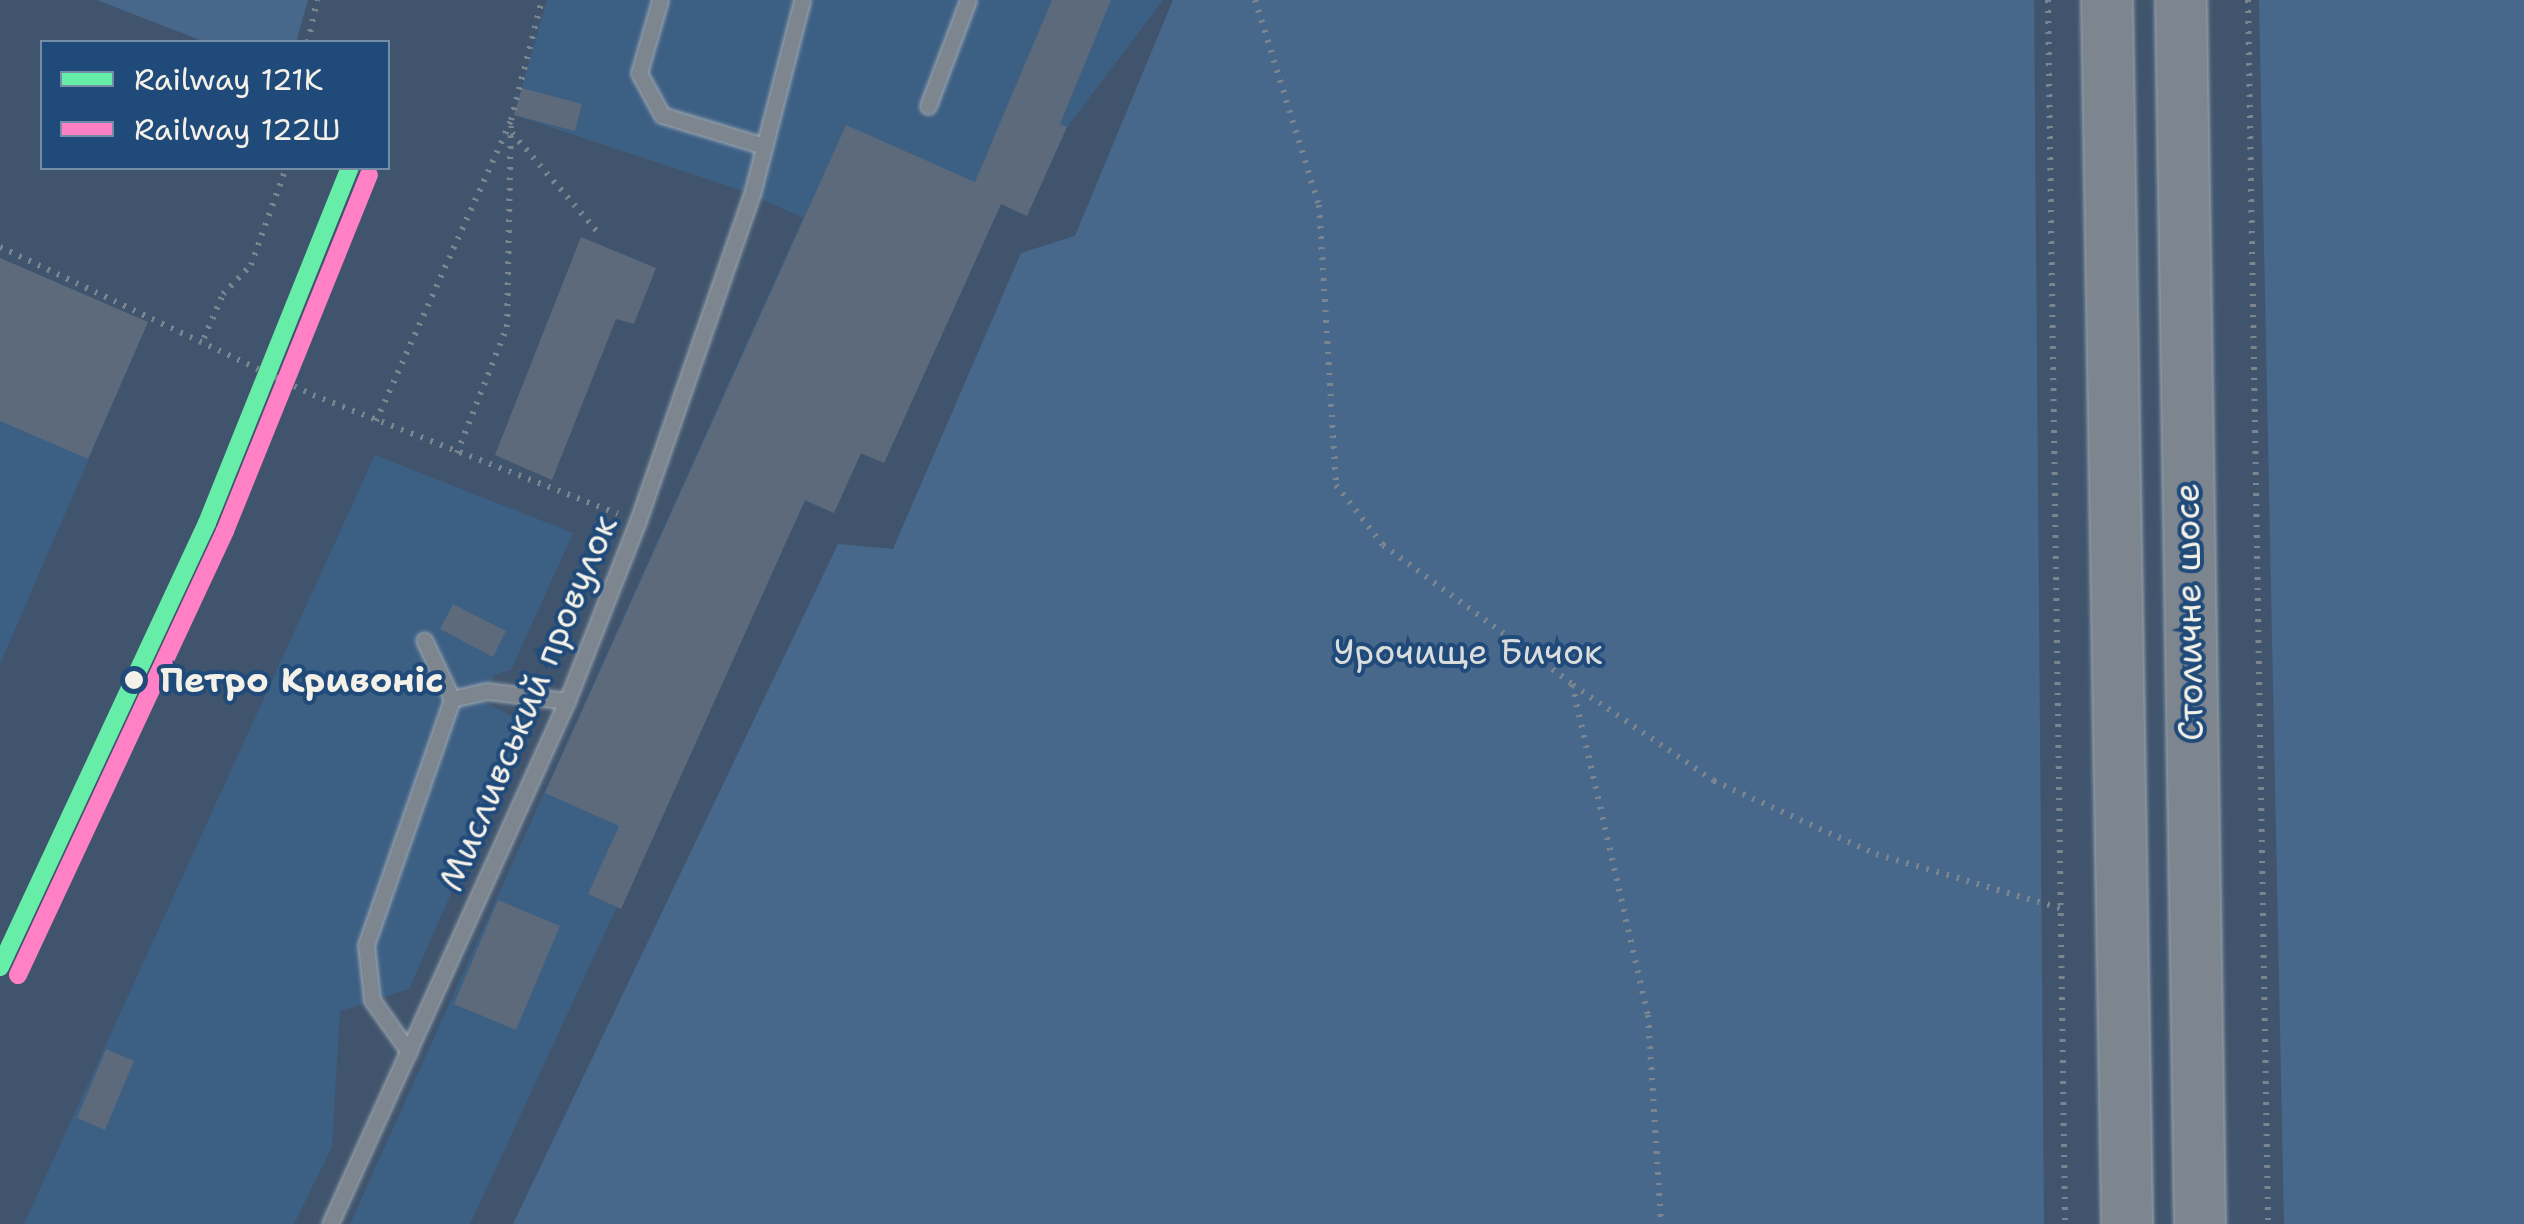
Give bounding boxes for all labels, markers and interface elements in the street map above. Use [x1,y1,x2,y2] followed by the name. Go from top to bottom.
[40,40,390,170] legend
[134,59,323,100] text: Railway 121К
[134,109,341,150] text: Railway 122Ш
[2166,482,2212,742] street label: Столичне шосе
[430,509,626,897] street label: Мисливський провулок
[1333,631,1603,673] park label: Урочище Бичок
[160,659,444,701] place label: Петро Кривоніс
[117,663,151,697] marker: Петро Кривоніс

